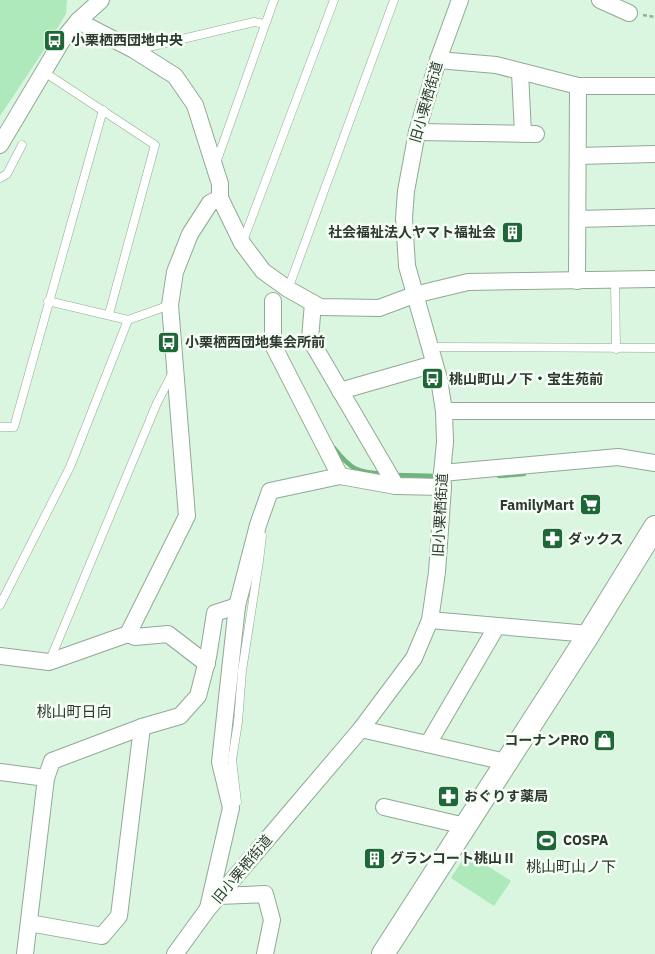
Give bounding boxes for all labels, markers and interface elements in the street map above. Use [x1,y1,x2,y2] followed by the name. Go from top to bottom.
[43,28,67,52] bus stop icon: 小栗栖西団地中央
[71,31,183,49] place label: 小栗栖西団地中央
[406,59,446,145] street label: 旧小栗栖街道
[500,220,524,244] building icon: 社会福祉法人ヤマト福祉会
[328,223,496,241] place label: 社会福祉法人ヤマト福祉会
[157,330,181,354] bus stop icon: 小栗栖西団地集会所前
[185,333,325,351] place label: 小栗栖西団地集会所前
[421,367,445,391] bus stop icon: 桃山町山ノ下・宝生苑前
[449,370,603,388] place label: 桃山町山ノ下・宝生苑前
[429,473,451,557] street label: 旧小栗栖街道
[578,493,602,517] supermarket icon: FamilyMart
[500,496,574,514] place label: FamilyMart
[540,527,564,551] pharmacy icon: ダックス
[568,530,624,548] place label: ダックス
[36,702,112,721] district label: 桃山町日向
[593,728,617,752] shop icon: コーナンPRO
[505,731,589,749] place label: コーナンPRO
[436,784,460,808] pharmacy icon: おぐりす薬局
[464,787,548,805] place label: おぐりす薬局
[535,828,559,852] sports icon: COSPA
[208,831,276,907] street label: 旧小栗栖街道
[563,831,609,849] place label: COSPA
[362,846,386,870] building icon: グランコート桃山Ⅱ
[390,849,516,867] place label: グランコート桃山Ⅱ
[526,857,616,876] district label: 桃山町山ノ下

